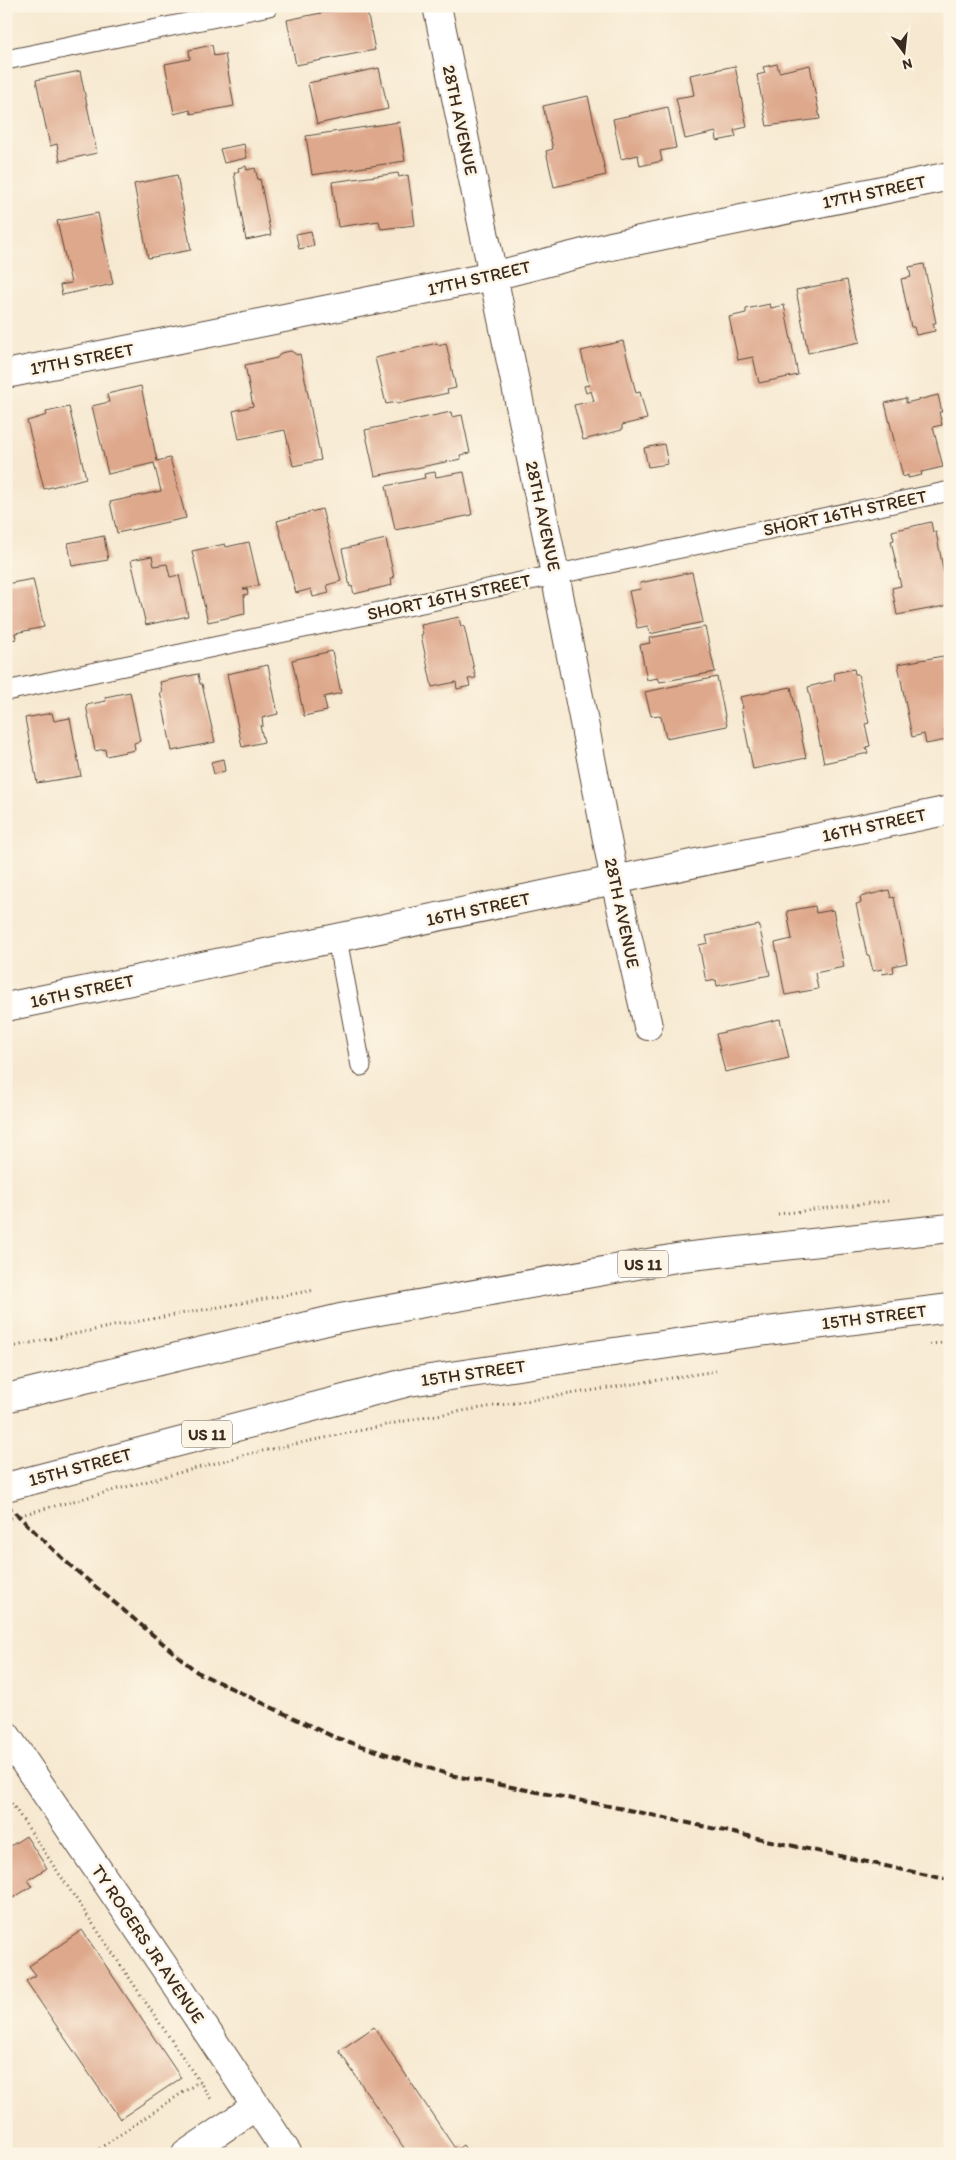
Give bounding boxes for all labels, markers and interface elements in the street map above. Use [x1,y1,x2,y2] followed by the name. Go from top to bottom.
[878,28,928,78] north arrow
[900,55,914,74] text: N
[438,63,482,177] street label: 28TH AVENUE
[820,170,928,214] street label: 17TH STREET
[425,255,533,301] street label: 17TH STREET
[28,338,136,380] street label: 17TH STREET
[521,459,565,573] street label: 28TH AVENUE
[761,485,929,541] street label: SHORT 16TH STREET
[365,569,533,625] street label: SHORT 16TH STREET
[820,803,928,847] street label: 16TH STREET
[600,856,644,970] street label: 28TH AVENUE
[424,887,532,931] street label: 16TH STREET
[28,969,136,1013] street label: 16TH STREET
[618,1250,668,1278] road number: US 11
[820,1300,928,1334] street label: 15TH STREET
[419,1355,527,1391] street label: 15TH STREET
[182,1420,232,1448] road number: US 11
[26,1443,134,1491] street label: 15TH STREET
[87,1860,209,2028] street label: TY ROGERS JR AVENUE

